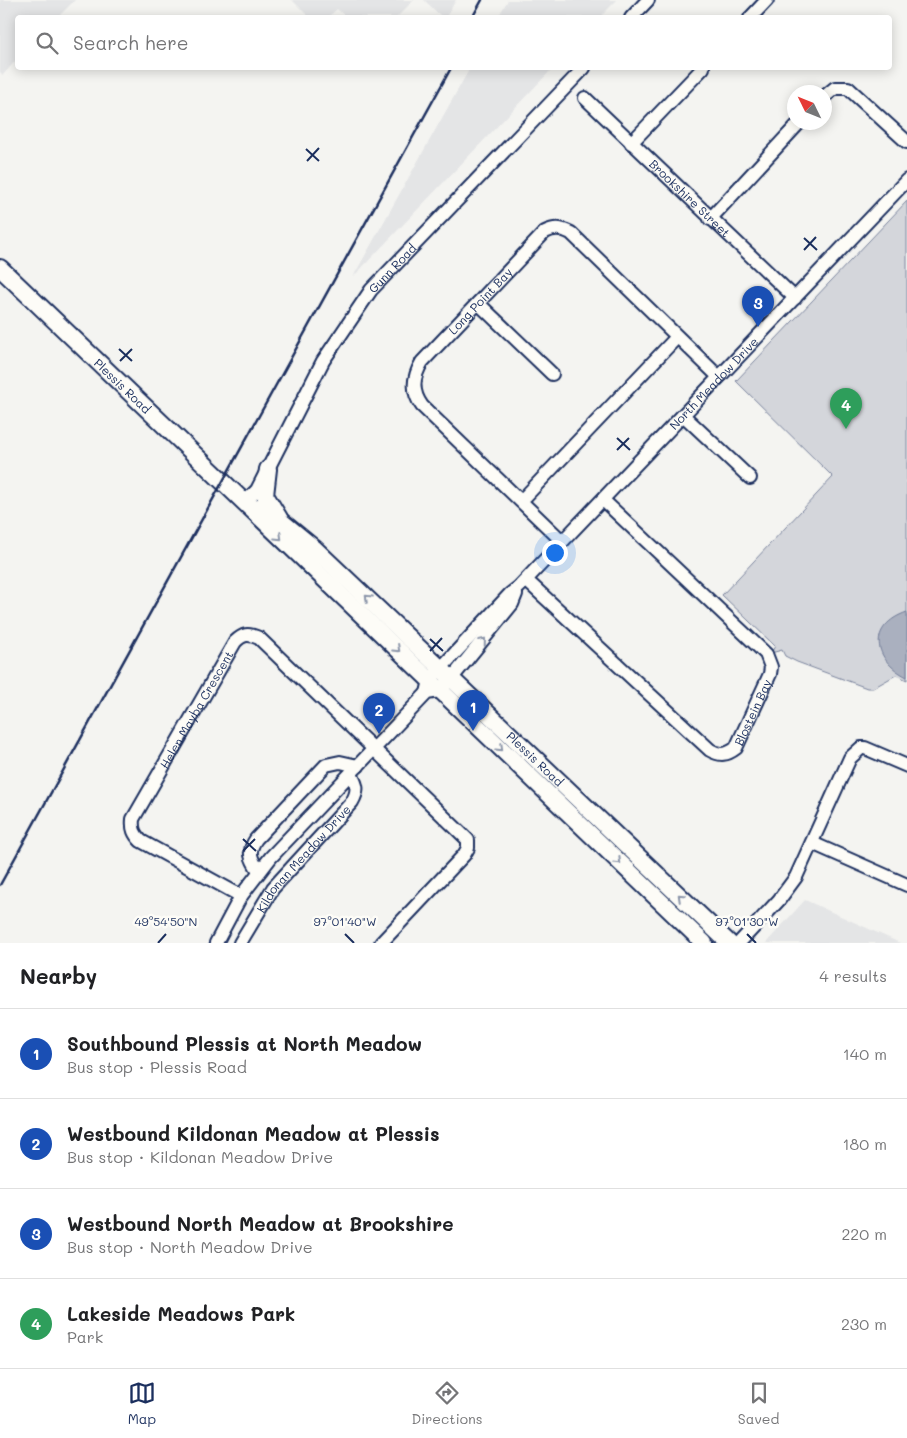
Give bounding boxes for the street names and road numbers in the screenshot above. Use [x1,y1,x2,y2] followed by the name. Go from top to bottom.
[646,156,734,240] street label: Brookshire Street
[365,240,420,296] street label: Gunn Road
[445,264,515,337] street label: Long Point Bay
[666,333,761,433] street label: North Meadow Drive
[91,355,155,417] street label: Plessis Road
[156,648,236,771] street label: Helen Mayba Crescent
[730,676,775,748] street label: Blostein Bay
[503,728,567,790] street label: Plessis Road
[252,801,354,915] street label: Kildonan Meadow Drive

